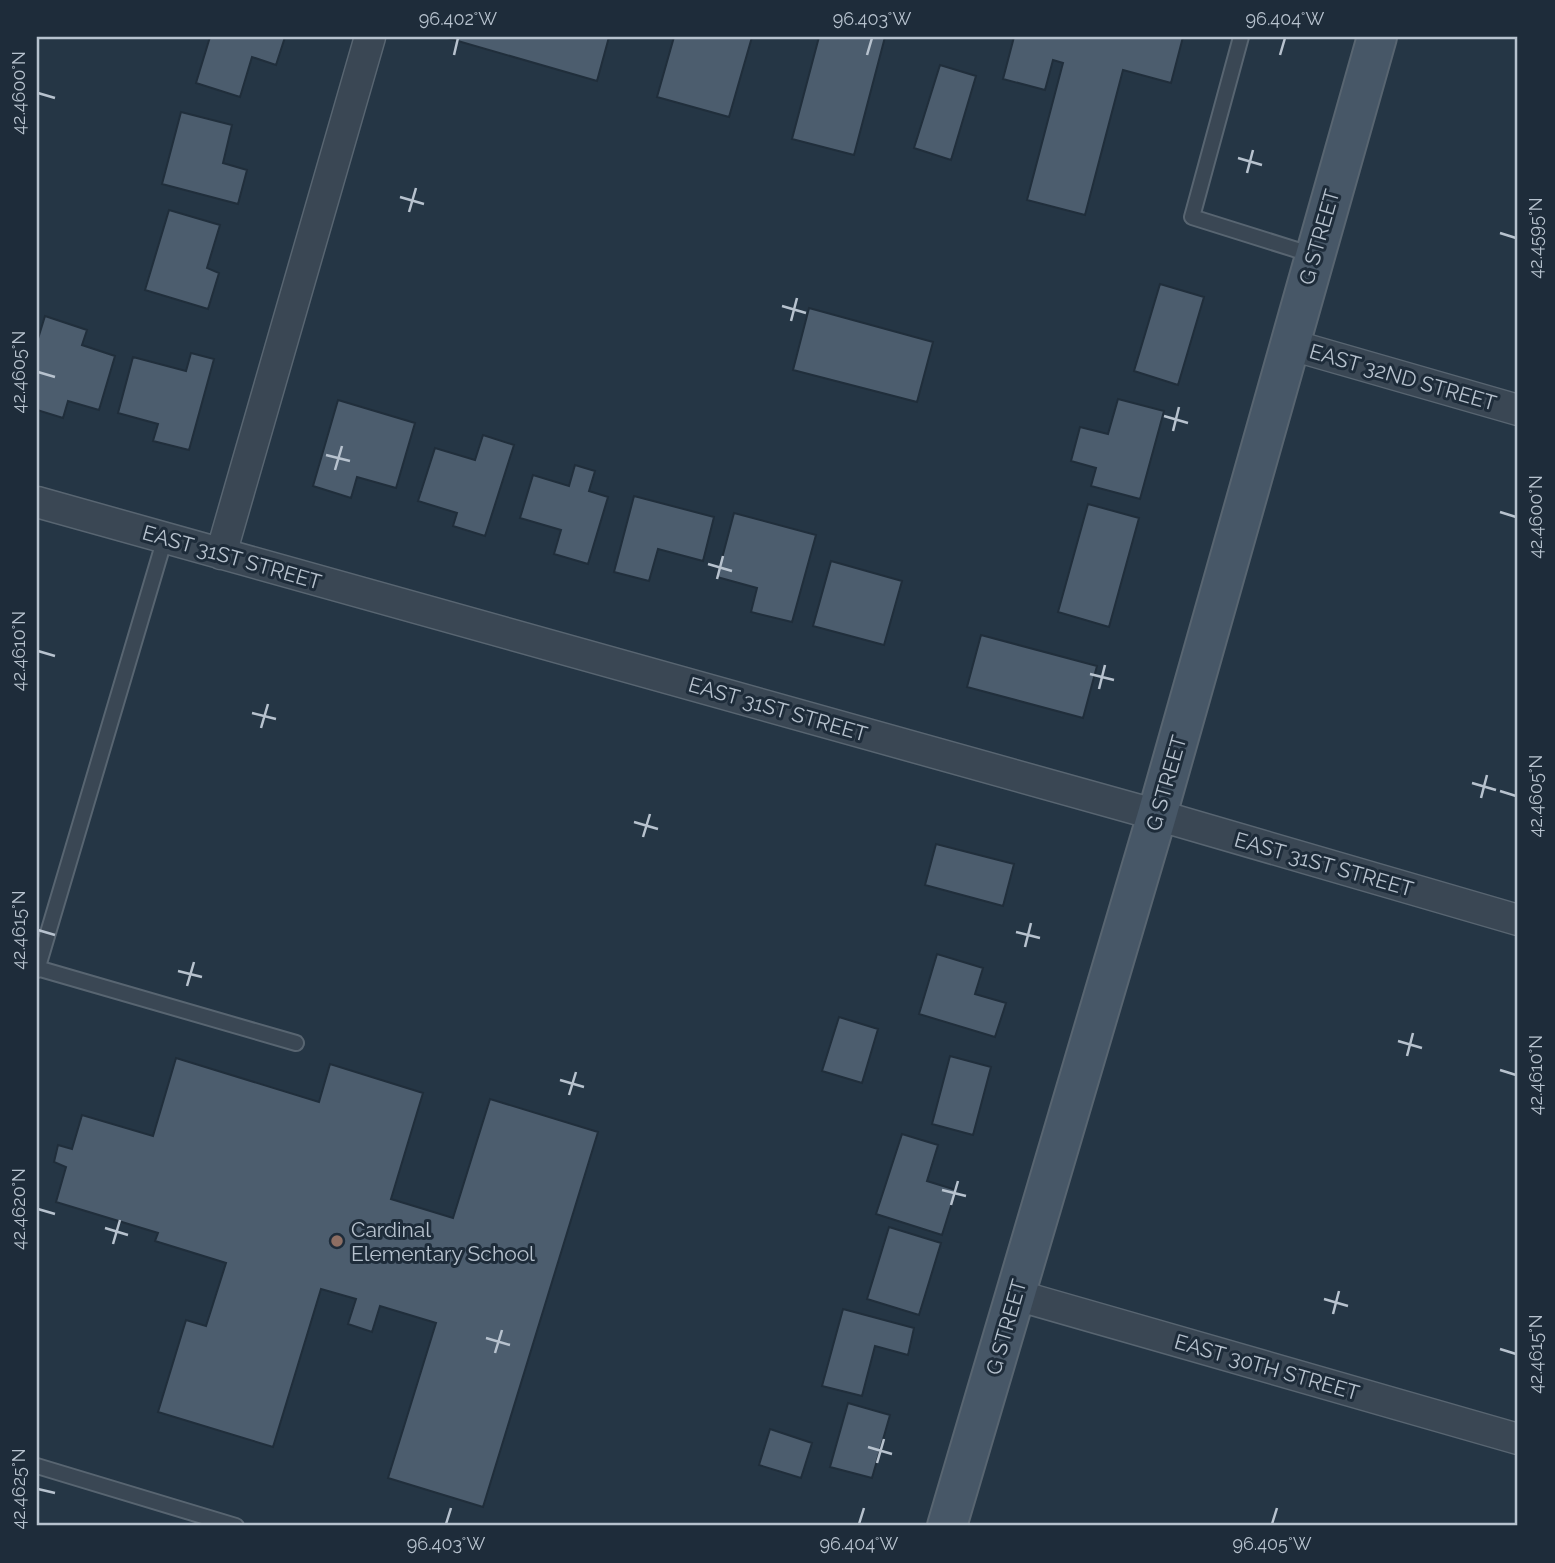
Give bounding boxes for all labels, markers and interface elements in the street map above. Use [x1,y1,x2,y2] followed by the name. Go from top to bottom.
[419,8,497,29] text: 96.402°W
[833,8,911,29] text: 96.403°W
[1246,8,1325,29] text: 96.404°W
[8,51,29,135] text: 42.4600°N
[1293,186,1345,288] street label: G STREET
[1525,197,1546,279] text: 42.4595°N
[8,331,29,413] text: 42.4605°N
[1307,338,1500,416] street label: EAST 32ND STREET
[1525,475,1546,559] text: 42.4600°N
[140,519,325,595] street label: EAST 31ST STREET
[8,611,29,691] text: 42.4610°N
[686,671,871,747] street label: EAST 31ST STREET
[1140,732,1192,834] street label: G STREET
[1525,755,1546,837] text: 42.4605°N
[1232,826,1417,902] street label: EAST 31ST STREET
[8,890,29,970] text: 42.4615°N
[1525,1035,1546,1115] text: 42.4610°N
[8,1168,29,1250] text: 42.4620°N
[351,1217,535,1266] place label: Cardinal Elementary School
[329,1233,345,1249] marker: Cardinal Elementary School
[980,1276,1032,1378] street label: G STREET
[1525,1314,1546,1394] text: 42.4615°N
[1172,1329,1362,1405] street label: EAST 30TH STREET
[8,1448,29,1530] text: 42.4625°N
[407,1533,485,1554] text: 96.403°W
[820,1533,899,1554] text: 96.404°W
[1232,1533,1312,1554] text: 96.405°W

